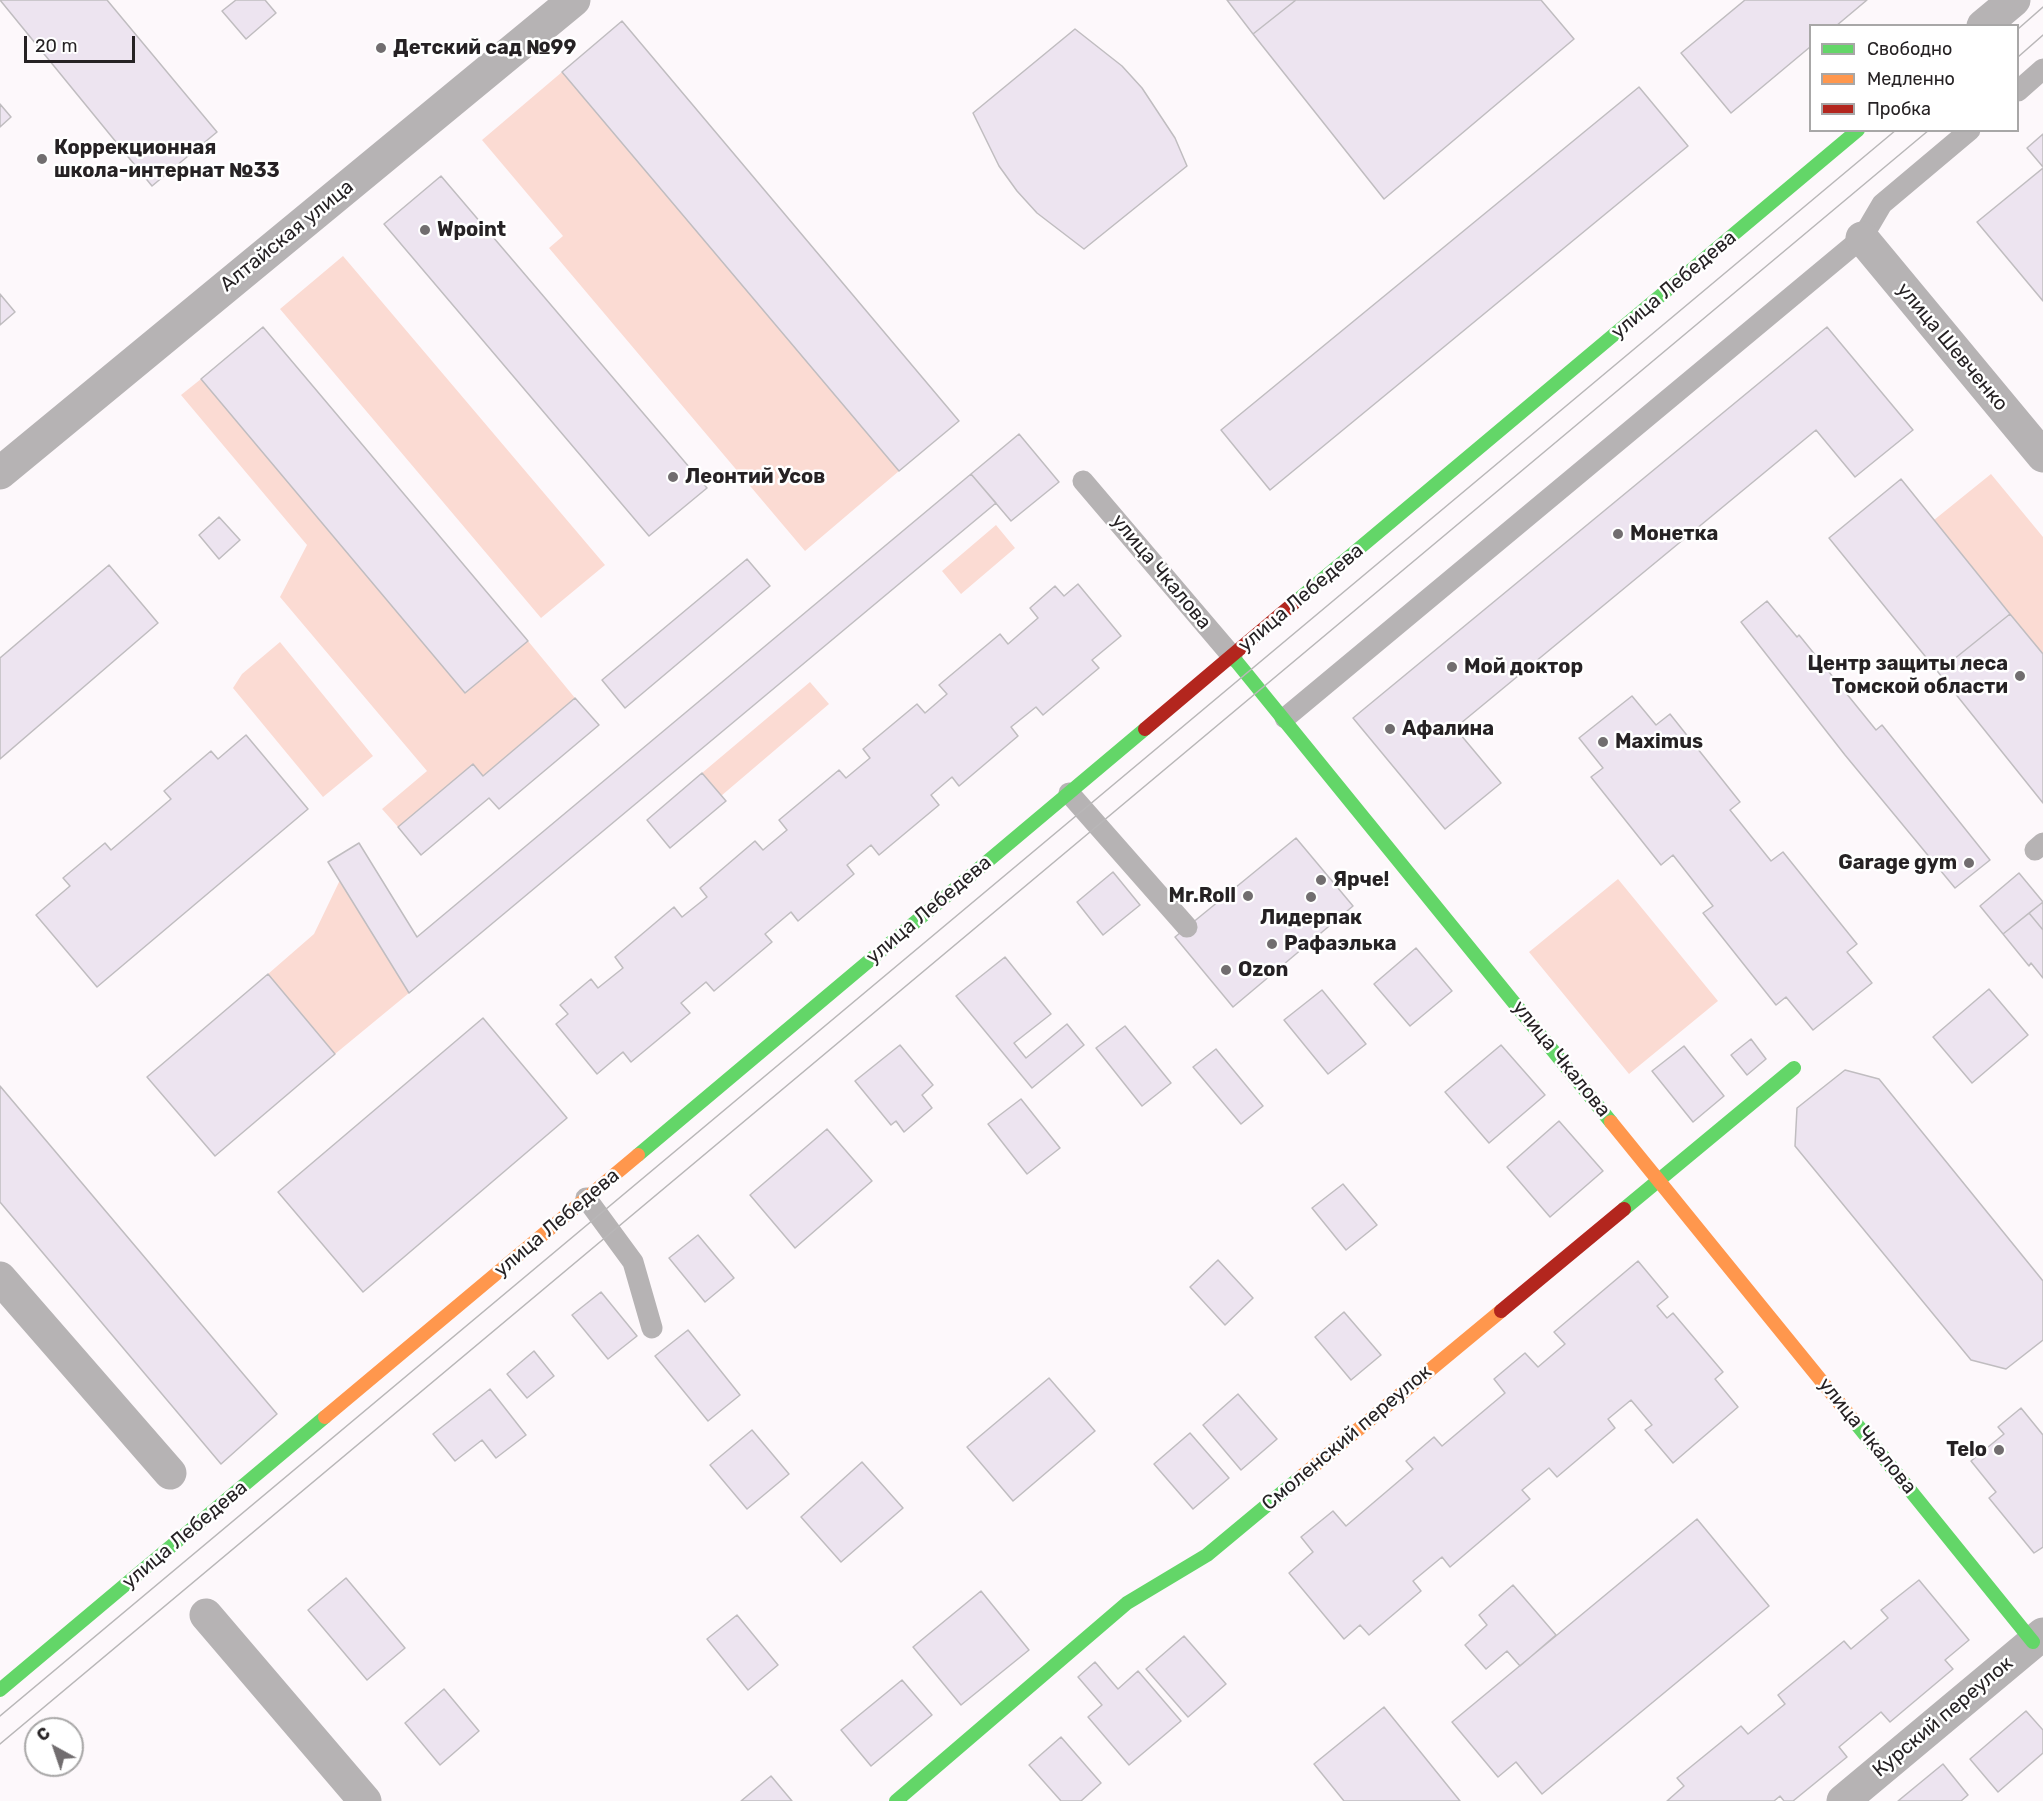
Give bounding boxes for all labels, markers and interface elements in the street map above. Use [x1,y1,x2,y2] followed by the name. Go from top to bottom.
[27,24,138,62] scale bar
[1809,24,2019,132] legend
[35,35,77,57] text: 20 m
[393,36,576,60] place label: Детский сад №99
[1867,38,1952,60] text: Свободно
[374,41,388,55] marker: Детский сад №99
[1867,68,1955,90] text: Медленно
[1867,98,1931,120] text: Пробка
[54,136,280,183] place label: Коррекционная школа-интернат №33
[35,152,49,166] marker: Коррекционная школа-интернат №33
[215,175,359,297] street label: Алтайская улица
[437,218,506,242] place label: Wpoint
[418,223,432,237] marker: Wpoint
[1607,226,1741,344] street label: улица Лебедева
[1891,278,2013,416] street label: улица Шевченко
[685,465,825,489] place label: Леонтий Усов
[666,470,680,484] marker: Леонтий Усов
[1106,510,1216,634] street label: улица Чкалова
[1630,522,1718,546] place label: Монетка
[1611,527,1625,541] marker: Монетка
[1234,539,1368,657] street label: улица Лебедева
[1807,652,2008,699] place label: Центр защиты леса Томской области
[1464,655,1583,679] place label: Мой доктор
[1445,660,1459,674] marker: Мой доктор
[2013,669,2027,683] marker: Центр защиты леса Томской области
[1402,717,1494,741] place label: Афалина
[1383,722,1397,736] marker: Афалина
[1615,730,1703,754] place label: Maximus
[1596,735,1610,749] marker: Maximus
[862,851,996,969] street label: улица Лебедева
[1838,851,1957,875] place label: Garage gym
[1962,856,1976,870] marker: Garage gym
[1333,868,1389,892] place label: Ярче!
[1314,873,1328,887] marker: Ярче!
[1168,884,1236,908] place label: Mr.Roll
[1241,889,1255,903] marker: Mr.Roll
[1304,890,1318,904] marker: Лидерпак
[1260,906,1362,930] place label: Лидерпак
[1284,932,1397,956] place label: Рафаэлька
[1265,937,1279,951] marker: Рафаэлька
[1238,958,1288,982] place label: Ozon
[1219,963,1233,977] marker: Ozon
[1507,996,1615,1122] street label: улица Чкалова
[490,1164,624,1282] street label: улица Лебедева
[1257,1360,1437,1516] street label: Смоленский переулок
[1813,1373,1921,1499] street label: улица Чкалова
[1946,1438,1987,1462] place label: Telo
[1992,1443,2006,1457] marker: Telo
[118,1476,252,1594] street label: улица Лебедева
[1868,1651,2018,1783] street label: Курский переулок
[24,1717,84,1777] north arrow
[33,1723,54,1745] text: С

